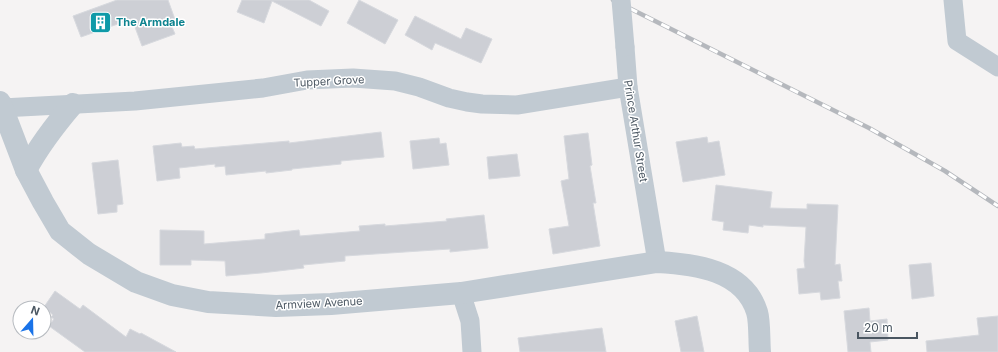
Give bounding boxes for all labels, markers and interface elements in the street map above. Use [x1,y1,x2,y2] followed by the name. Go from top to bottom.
[87,9,113,35] building icon: The Armdale
[116,15,185,29] place label: The Armdale
[293,72,365,90] street label: Tupper Grove
[621,79,651,183] street label: Prince Arthur Street
[275,294,363,312] street label: Armview Avenue
[12,300,52,340] north arrow
[29,303,42,319] text: N
[858,314,917,340] scale bar
[864,320,893,335] text: 20 m

